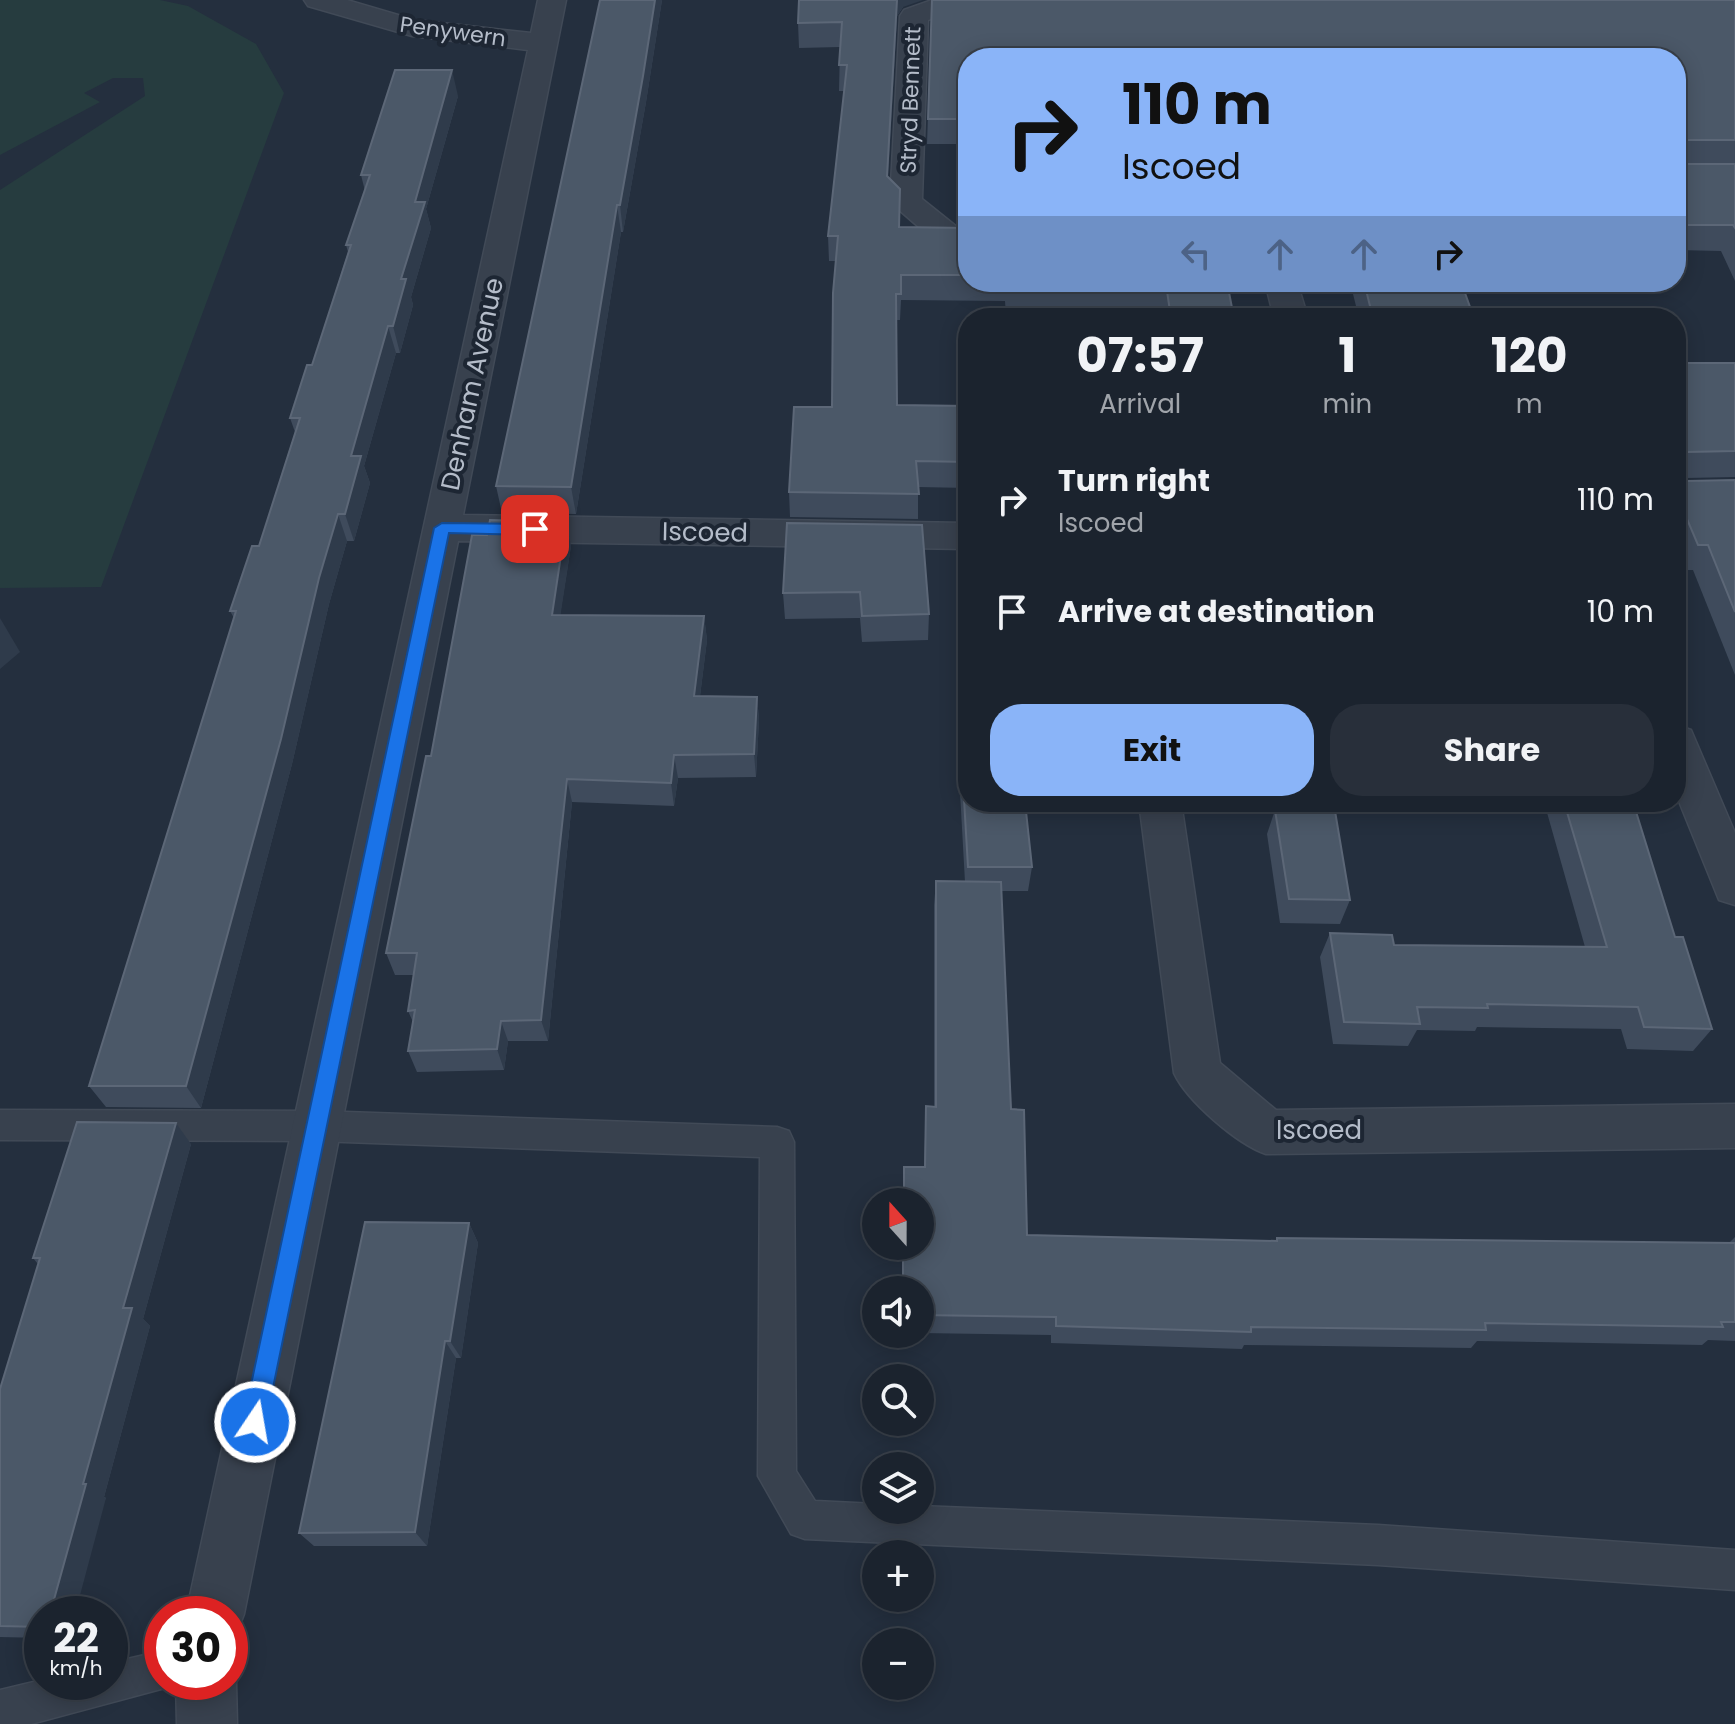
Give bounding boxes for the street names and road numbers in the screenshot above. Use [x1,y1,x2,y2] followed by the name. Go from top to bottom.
[398,9,508,54] street label: Penywern
[892,26,929,174] street label: Stryd Bennett
[432,274,512,494] street label: Denham Avenue
[662,513,748,551] street label: Iscoed
[1276,1112,1362,1148] street label: Iscoed

